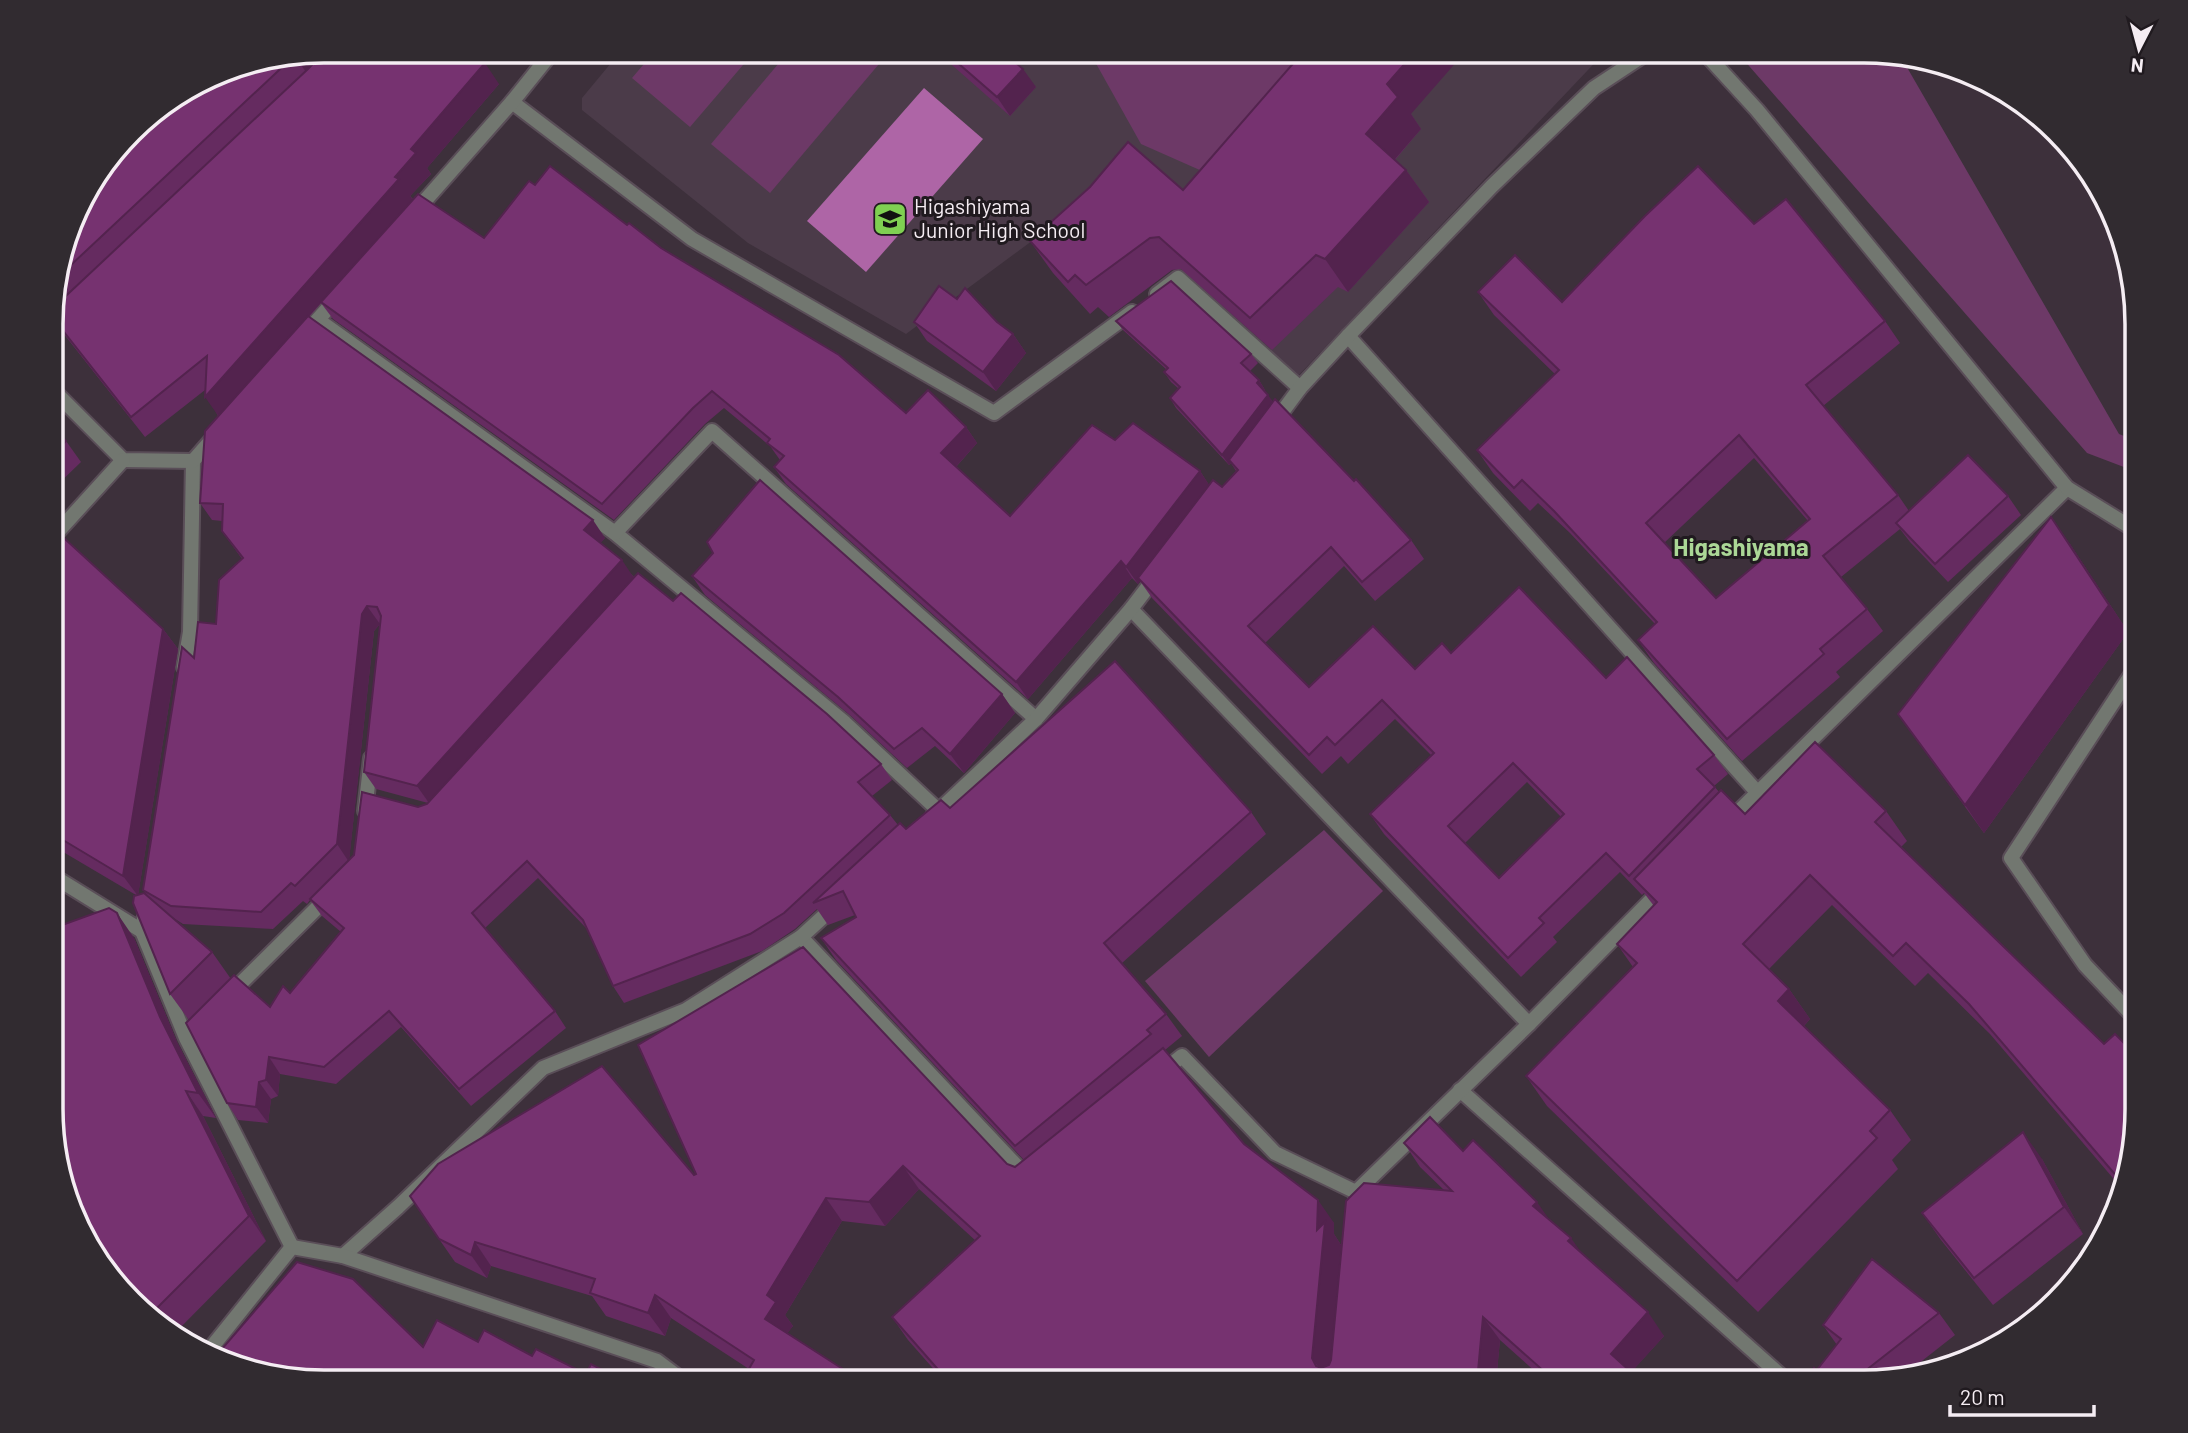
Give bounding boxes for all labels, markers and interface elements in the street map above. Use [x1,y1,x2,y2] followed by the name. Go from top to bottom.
[2104,14,2174,84] north arrow
[2130,54,2145,79] text: N
[914,193,1085,242] place label: Higashiyama Junior High School
[871,200,909,238] school or university icon: Higashiyama Junior High School
[1673,532,1809,561] district label: Higashiyama
[1950,1374,2094,1418] scale bar
[1960,1384,2005,1409] text: 20 m

